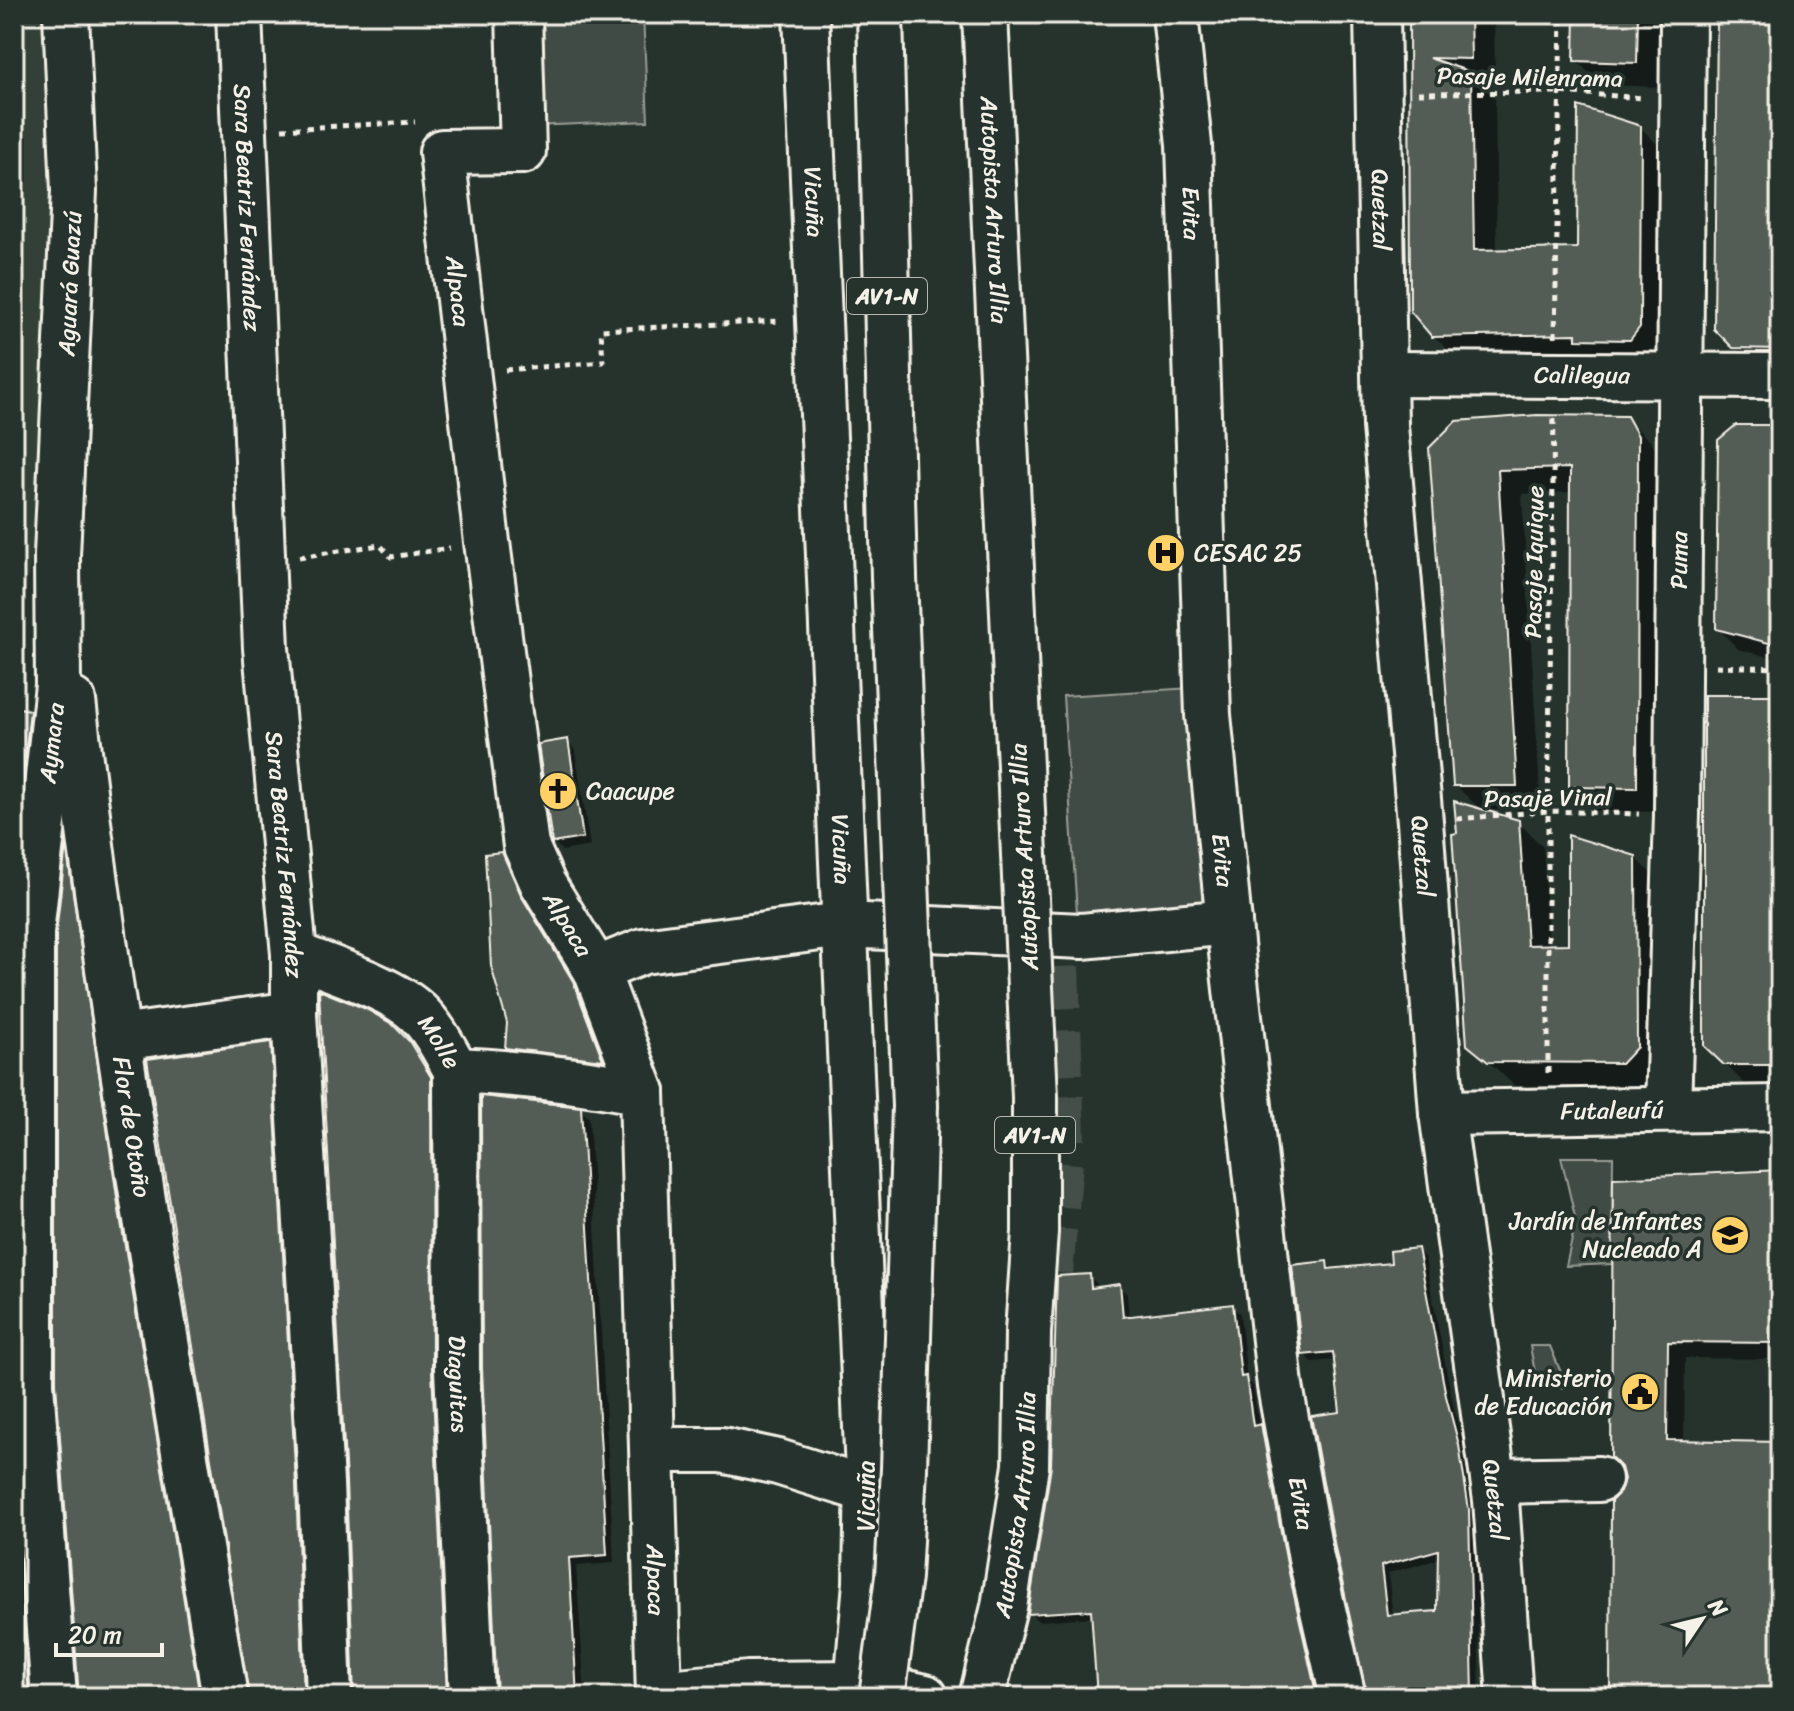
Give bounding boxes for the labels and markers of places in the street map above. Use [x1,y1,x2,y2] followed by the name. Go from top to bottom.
[1145,532,1187,574] hospital icon: CESAC 25
[1194,532,1302,574] place label: CESAC 25
[537,770,579,812] church icon: Caacupe
[586,770,675,812] place label: Caacupe
[1508,1200,1702,1270] place label: Jardín de Infantes Nucleado A
[1709,1214,1751,1256] school or university icon: Jardín de Infantes Nucleado A
[1474,1357,1612,1427] place label: Ministerio de Educación
[1619,1371,1661,1413] public building icon: Ministerio de Educación

